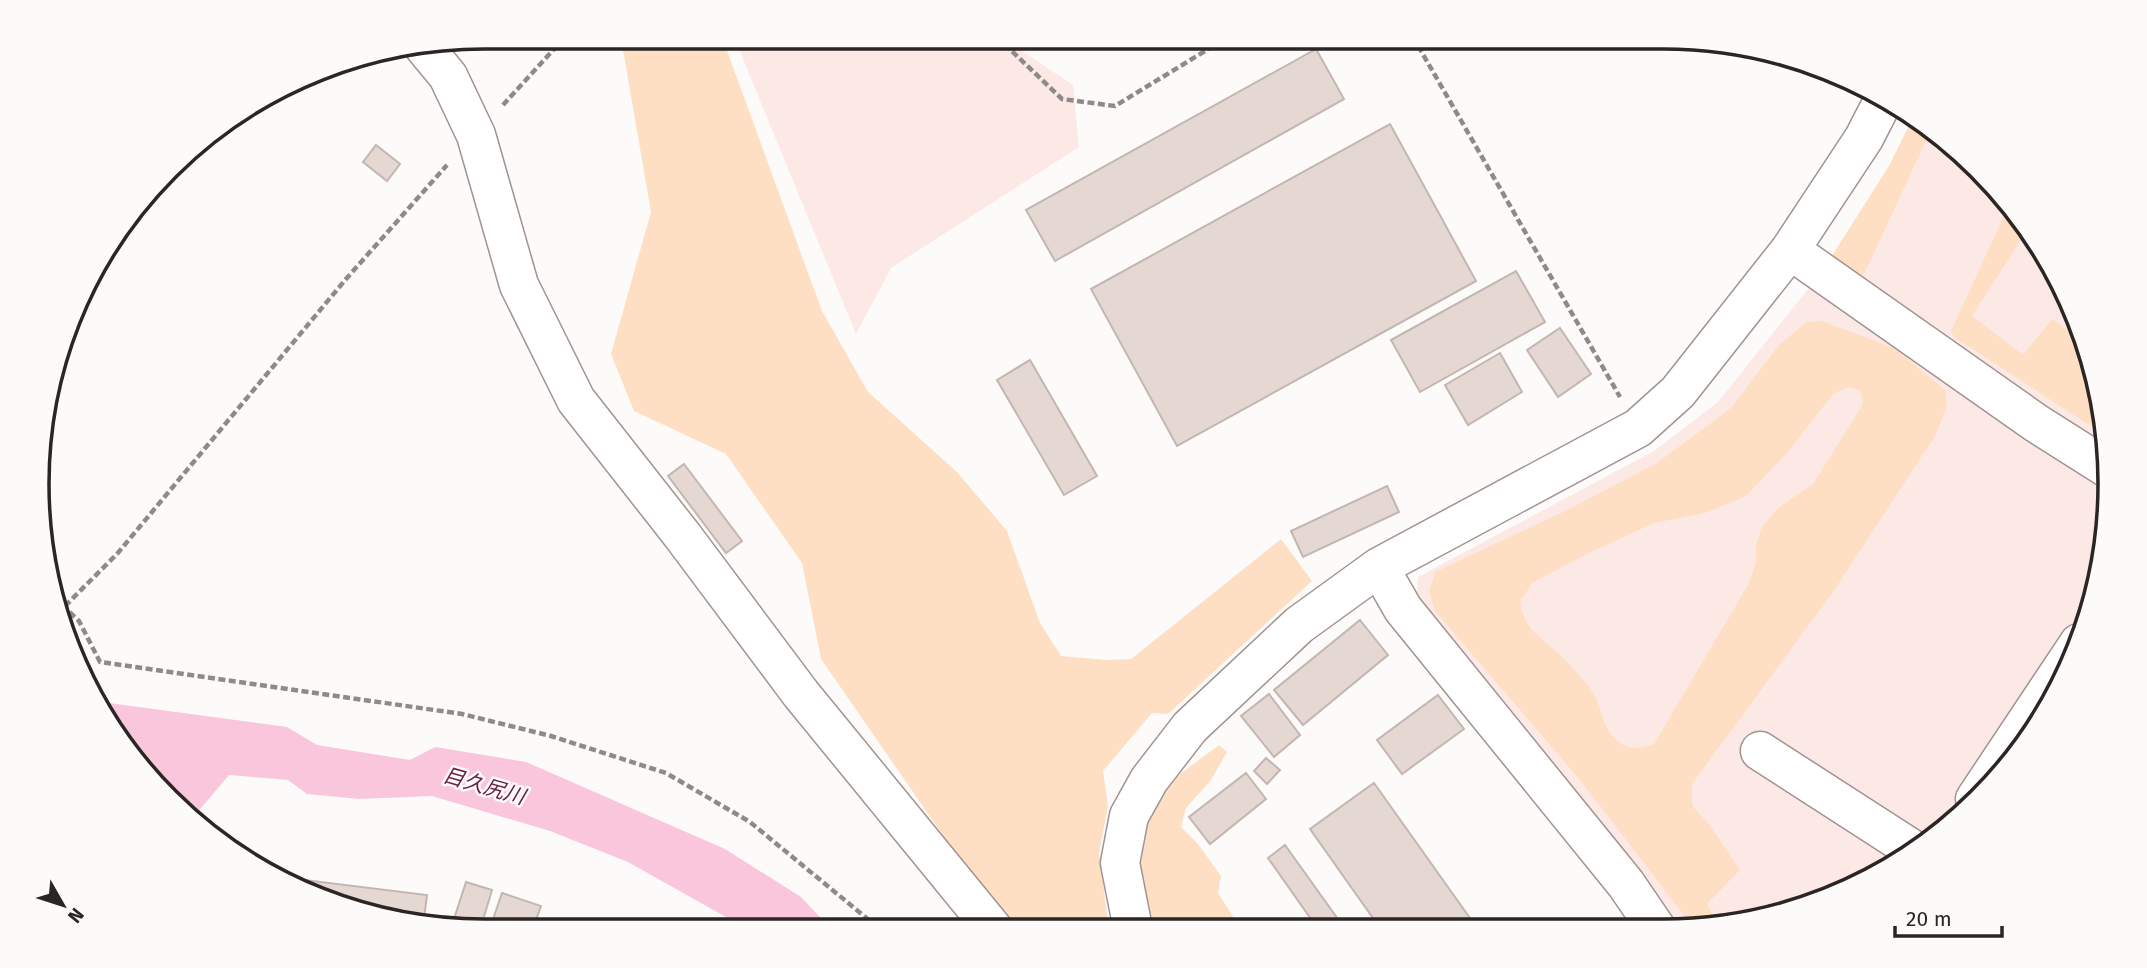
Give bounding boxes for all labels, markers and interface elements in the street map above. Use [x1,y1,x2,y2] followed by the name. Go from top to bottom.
[440,762,530,811] water label: 目久尻川
[28,870,98,940] north arrow
[1895,894,2002,938] scale bar
[63,903,89,928] text: N
[1906,906,1952,932] text: 20 m

